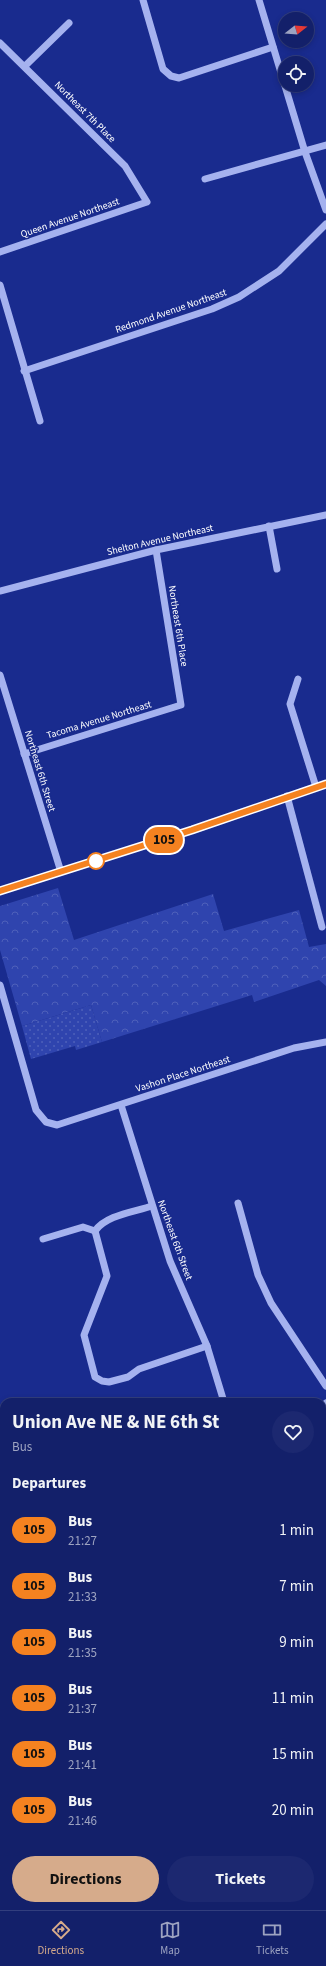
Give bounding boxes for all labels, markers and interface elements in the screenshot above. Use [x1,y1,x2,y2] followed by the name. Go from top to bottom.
[278,12,314,48] north arrow
[278,12,314,92] map controls
[278,56,314,92] button: locate
[51,78,119,146] street label: Northeast 7th Place
[19,194,122,241] street label: Queen Avenue Northeast
[113,285,229,337] street label: Redmond Avenue Northeast
[105,521,215,559] street label: Shelton Avenue Northeast
[165,585,191,668] street label: Northeast 6th Place
[45,697,154,743] street label: Tacoma Avenue Northeast
[21,729,59,814] street label: Northeast 6th Street
[141,827,187,853] line badge: 105
[153,830,175,850] text: 105
[87,852,105,870] unlabelled marker
[134,1052,233,1096] street label: Vashon Place Northeast
[154,1198,196,1283] street label: Northeast 6th Street
[12,1409,219,1436] text: Union Ave NE & NE 6th St
[272,1411,314,1453] button: heart
[12,1438,32,1456] text: Bus
[12,1473,86,1494] text: Departures
[68,1511,92,1532] text: Bus
[23,1520,45,1540] text: 105
[279,1520,314,1541] text: 1 min
[68,1532,97,1550] text: 21:27
[68,1567,92,1588] text: Bus
[23,1576,45,1596] text: 105
[279,1576,314,1597] text: 7 min
[68,1588,97,1606] text: 21:33
[68,1623,92,1644] text: Bus
[23,1632,45,1652] text: 105
[279,1632,314,1653] text: 9 min
[68,1644,97,1662] text: 21:35
[68,1679,92,1700] text: Bus
[23,1688,45,1708] text: 105
[272,1688,314,1709] text: 11 min
[68,1700,97,1718] text: 21:37
[68,1735,92,1756] text: Bus
[23,1744,45,1764] text: 105
[272,1744,314,1765] text: 15 min
[68,1756,97,1774] text: 21:41
[68,1791,92,1812] text: Bus
[23,1800,45,1820] text: 105
[272,1800,314,1821] text: 20 min
[68,1812,97,1830] text: 21:46
[12,1856,159,1902] button: Directions
[167,1856,314,1902] button: Tickets
[38,1919,84,1958] tab: Directions
[159,1919,181,1958] tab: Map
[256,1919,289,1958] tab: Tickets

